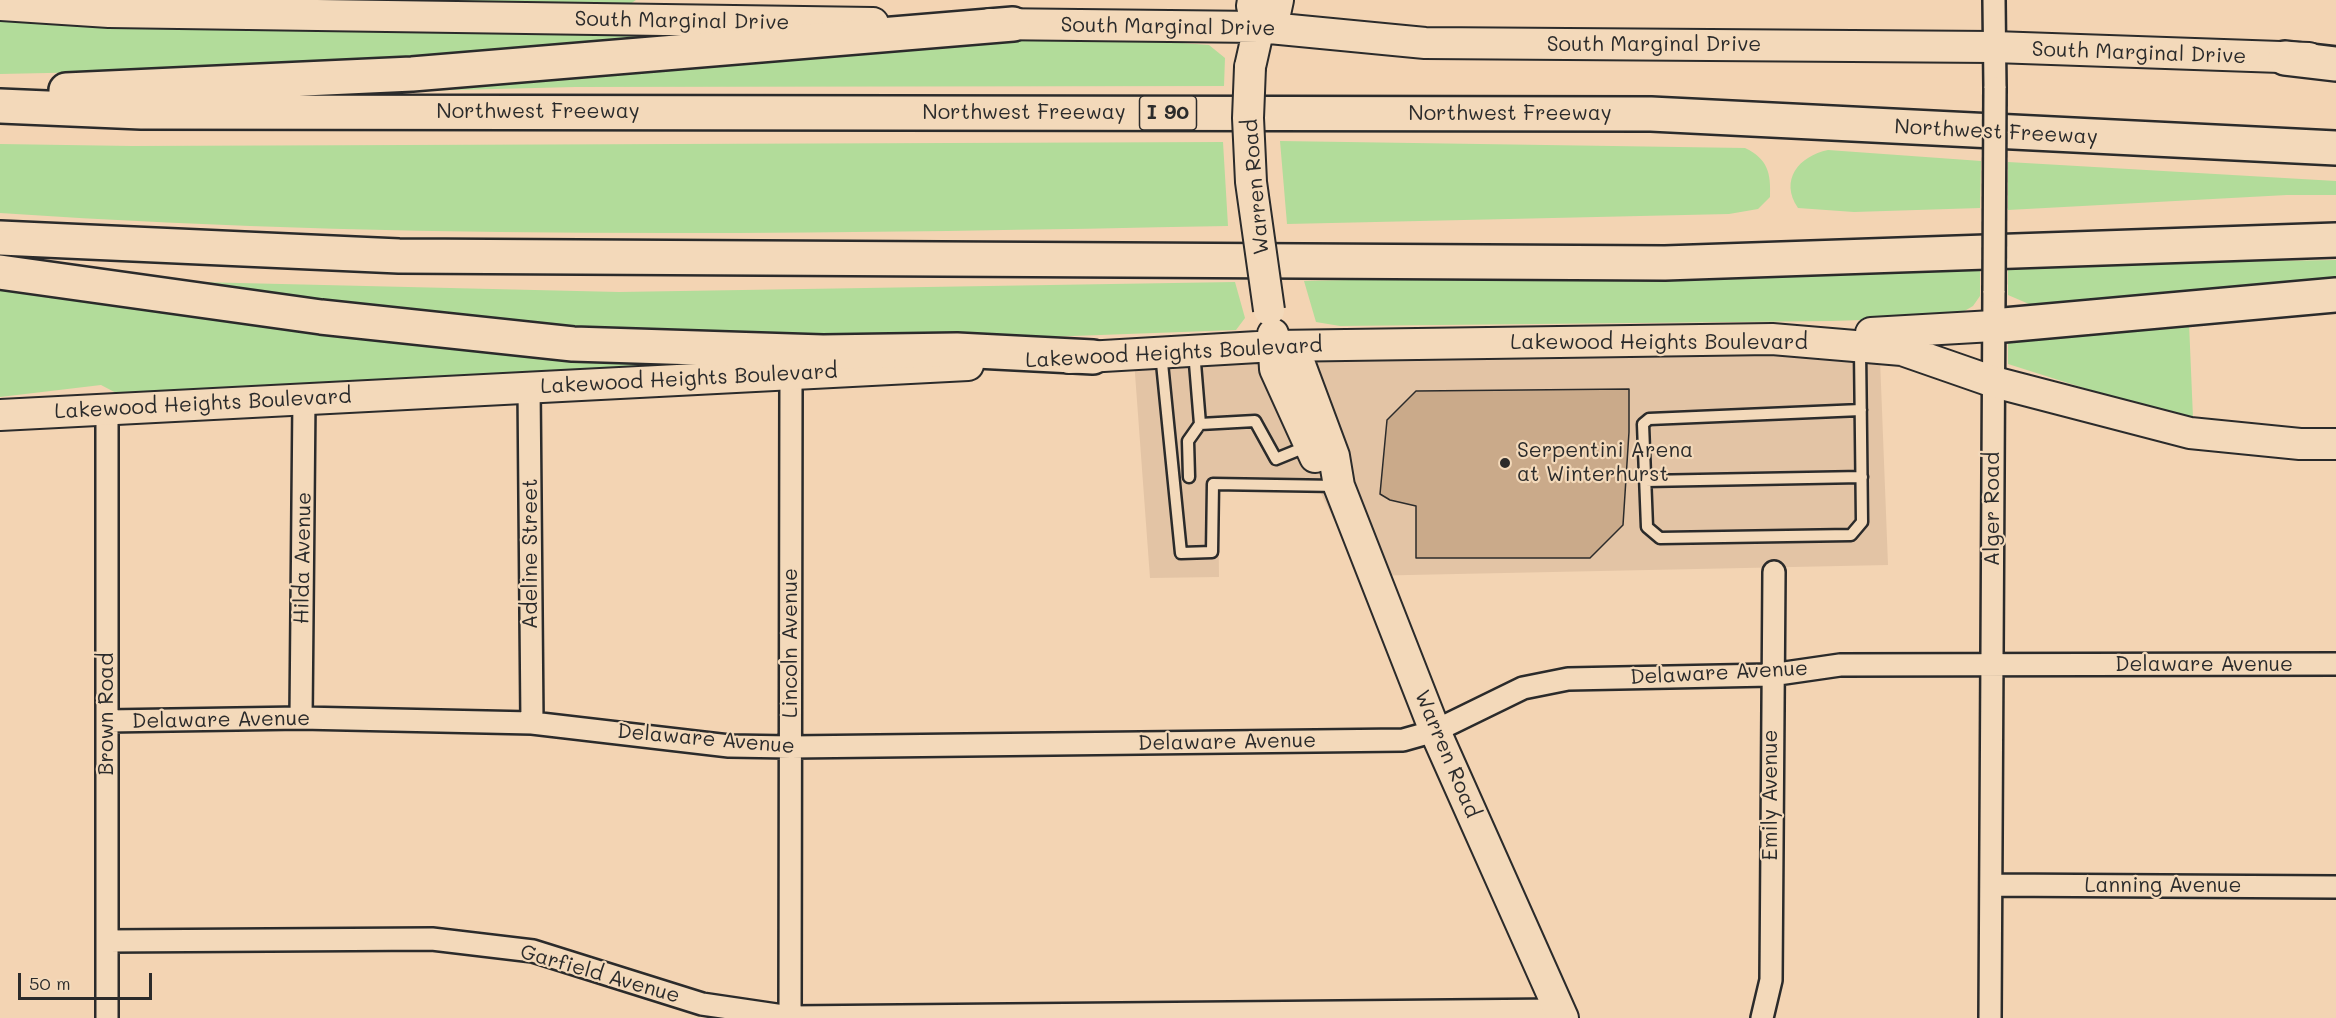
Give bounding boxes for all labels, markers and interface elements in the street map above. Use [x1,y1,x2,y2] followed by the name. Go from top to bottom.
[574,7,790,35] street label: South Marginal Drive
[1060,13,1276,41] street label: South Marginal Drive
[1547,32,1761,58] street label: South Marginal Drive
[2031,37,2247,69] street label: South Marginal Drive
[1140,96,1196,130] road number: I 90
[436,99,640,125] street label: Northwest Freeway
[922,100,1126,126] street label: Northwest Freeway
[1408,101,1612,127] street label: Northwest Freeway
[1894,114,2098,150] street label: Northwest Freeway
[1238,118,1274,256] street label: Warren Road
[1510,330,1808,356] street label: Lakewood Heights Boulevard
[1025,333,1323,373] street label: Lakewood Heights Boulevard
[540,359,838,399] street label: Lakewood Heights Boulevard
[54,384,352,424] street label: Lakewood Heights Boulevard
[1517,438,1693,488] place label: Serpentini Arena at Winterhurst
[1980,452,2006,566] street label: Alger Road
[1498,456,1512,470] marker: Serpentini Arena at Winterhurst
[518,479,544,629] street label: Adeline Street
[289,492,317,624] street label: Hilda Avenue
[778,568,804,718] street label: Lincoln Avenue
[2115,652,2293,678] street label: Delaware Avenue
[94,653,120,775] street label: Brown Road
[1629,656,1809,690] street label: Delaware Avenue
[1409,686,1485,822] street label: Warren Road
[132,706,310,734] street label: Delaware Avenue
[616,719,796,759] street label: Delaware Avenue
[1138,728,1316,756] street label: Delaware Avenue
[1758,730,1784,860] street label: Emily Avenue
[2084,873,2242,899] street label: Lanning Avenue
[517,939,683,1009] street label: Garfield Avenue
[21,961,154,999] scale bar
[29,971,71,995] text: 50 m

